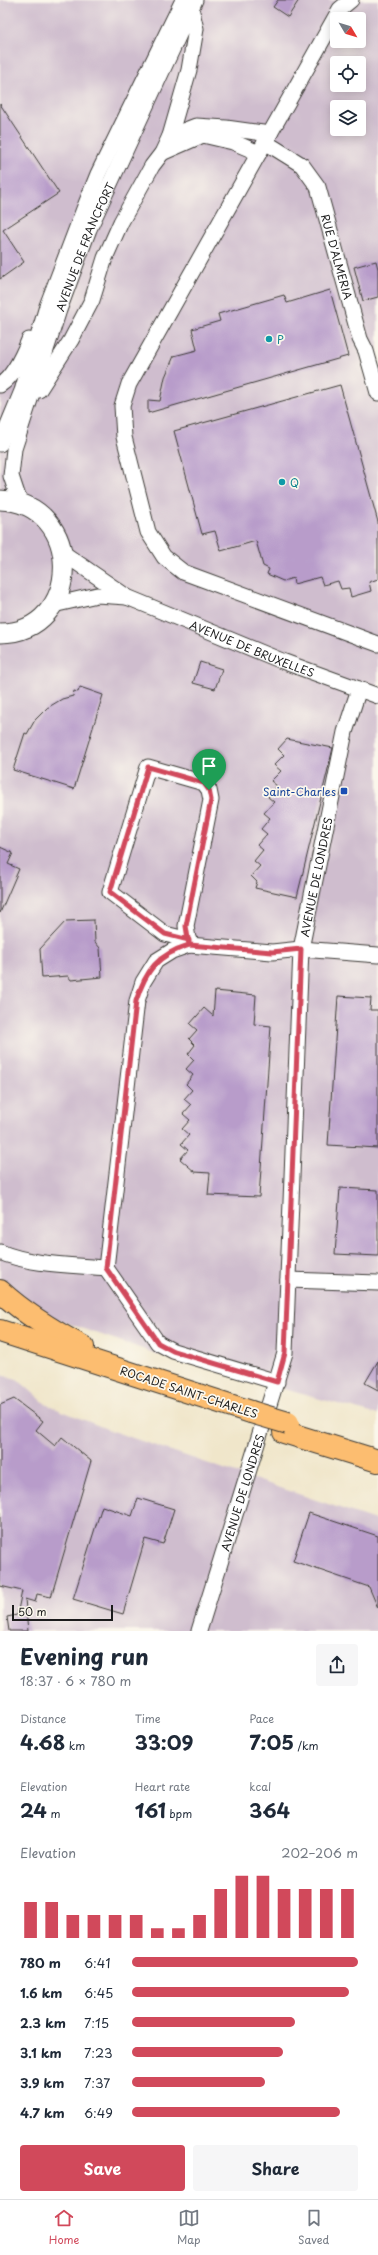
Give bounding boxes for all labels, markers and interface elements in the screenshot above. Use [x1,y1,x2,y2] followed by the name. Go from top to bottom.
[330,12,366,48] north arrow
[330,12,366,136] map controls
[330,56,366,92] button: locate
[330,100,366,136] button: layers
[51,179,118,314] street label: AVENUE DE FRANCFORT
[317,212,357,302] street label: RUE D'ALMERIA
[277,331,284,348] place label: P
[264,334,274,344] marker: P
[290,474,299,491] place label: Q
[277,477,287,487] marker: Q
[187,615,317,681] street label: AVENUE DE BRUXELLES
[192,749,226,790] pin
[198,755,220,777] icon: arrive
[263,783,336,800] place label: Saint-Charles
[339,786,349,796] marker: Saint-Charles
[295,815,336,938] street label: AVENUE DE LONDRES
[118,1362,260,1422] street label: ROCADE SAINT-CHARLES
[216,1432,268,1553] street label: AVENUE DE LONDRES
[12,1603,113,1622] scale bar
[18,1603,47,1620] text: 50 m
[20,1639,149,1672] text: Evening run
[316,1644,358,1686] button: share
[20,1671,131,1690] text: 18:37 · 6 × 780 m
[20,1710,66,1727] text: Distance
[135,1710,161,1727] text: Time
[249,1710,274,1727] text: Pace
[20,1727,65,1757] text: 4.68
[135,1727,193,1757] text: 33:09
[249,1727,294,1757] text: 7:05
[65,1737,85,1754] text: km
[294,1737,319,1754] text: /km
[20,1778,67,1795] text: Elevation
[135,1778,190,1795] text: Heart rate
[249,1778,271,1795] text: kcal
[20,1795,47,1825] text: 24
[135,1795,166,1825] text: 161
[249,1795,290,1825] text: 364
[47,1805,61,1822] text: m
[166,1805,192,1822] text: bpm
[20,1843,76,1862] text: Elevation
[281,1843,358,1862] text: 202–206 m
[20,1953,61,1972] text: 780 m
[84,1953,110,1972] text: 6:41
[20,1983,62,2002] text: 1.6 km
[84,1983,113,2002] text: 6:45
[20,2013,66,2032] text: 2.3 km
[84,2013,109,2032] text: 7:15
[20,2043,62,2062] text: 3.1 km
[84,2043,113,2062] text: 7:23
[20,2073,64,2092] text: 3.9 km
[84,2073,110,2092] text: 7:37
[20,2103,65,2122] text: 4.7 km
[84,2103,113,2122] text: 6:49
[20,2145,185,2191] button: Save
[193,2145,358,2191] button: Share
[49,2207,79,2248] tab: Home
[177,2207,200,2248] tab: Map
[298,2207,329,2248] tab: Saved

